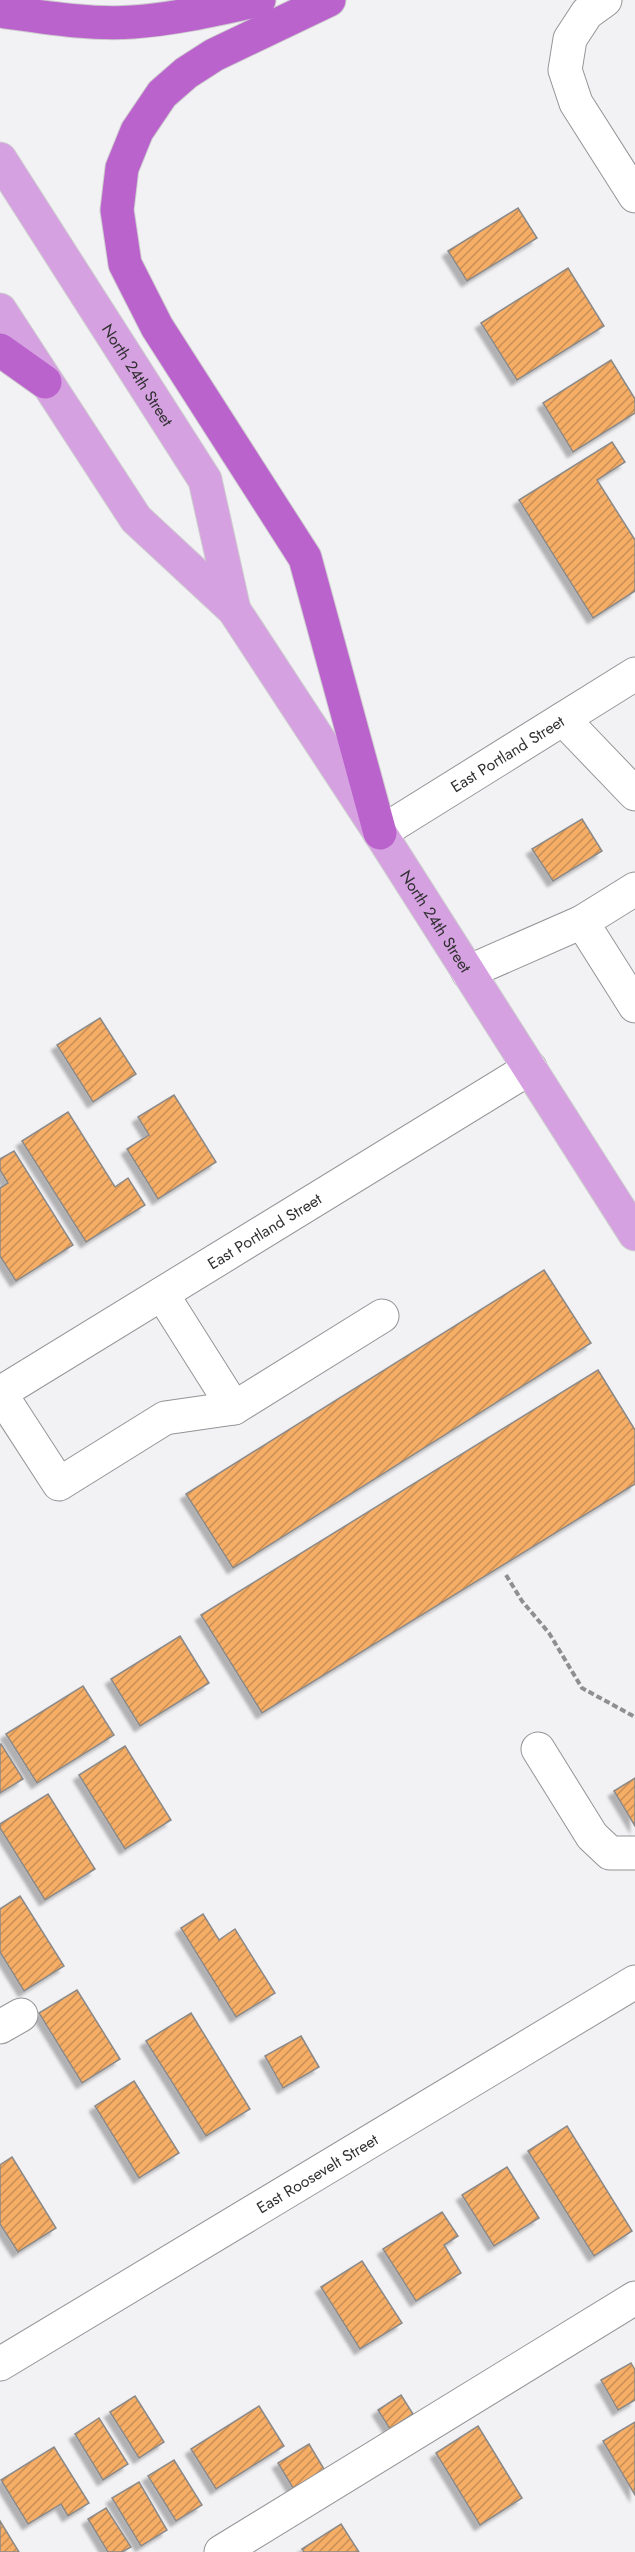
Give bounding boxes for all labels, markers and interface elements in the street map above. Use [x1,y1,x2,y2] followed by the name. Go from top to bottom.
[96,319,179,431] street label: North 24th Street
[446,710,569,798] street label: East Portland Street
[394,866,477,977] street label: North 24th Street
[203,1188,326,1275] street label: East Portland Street
[252,2128,383,2219] street label: East Roosevelt Street

